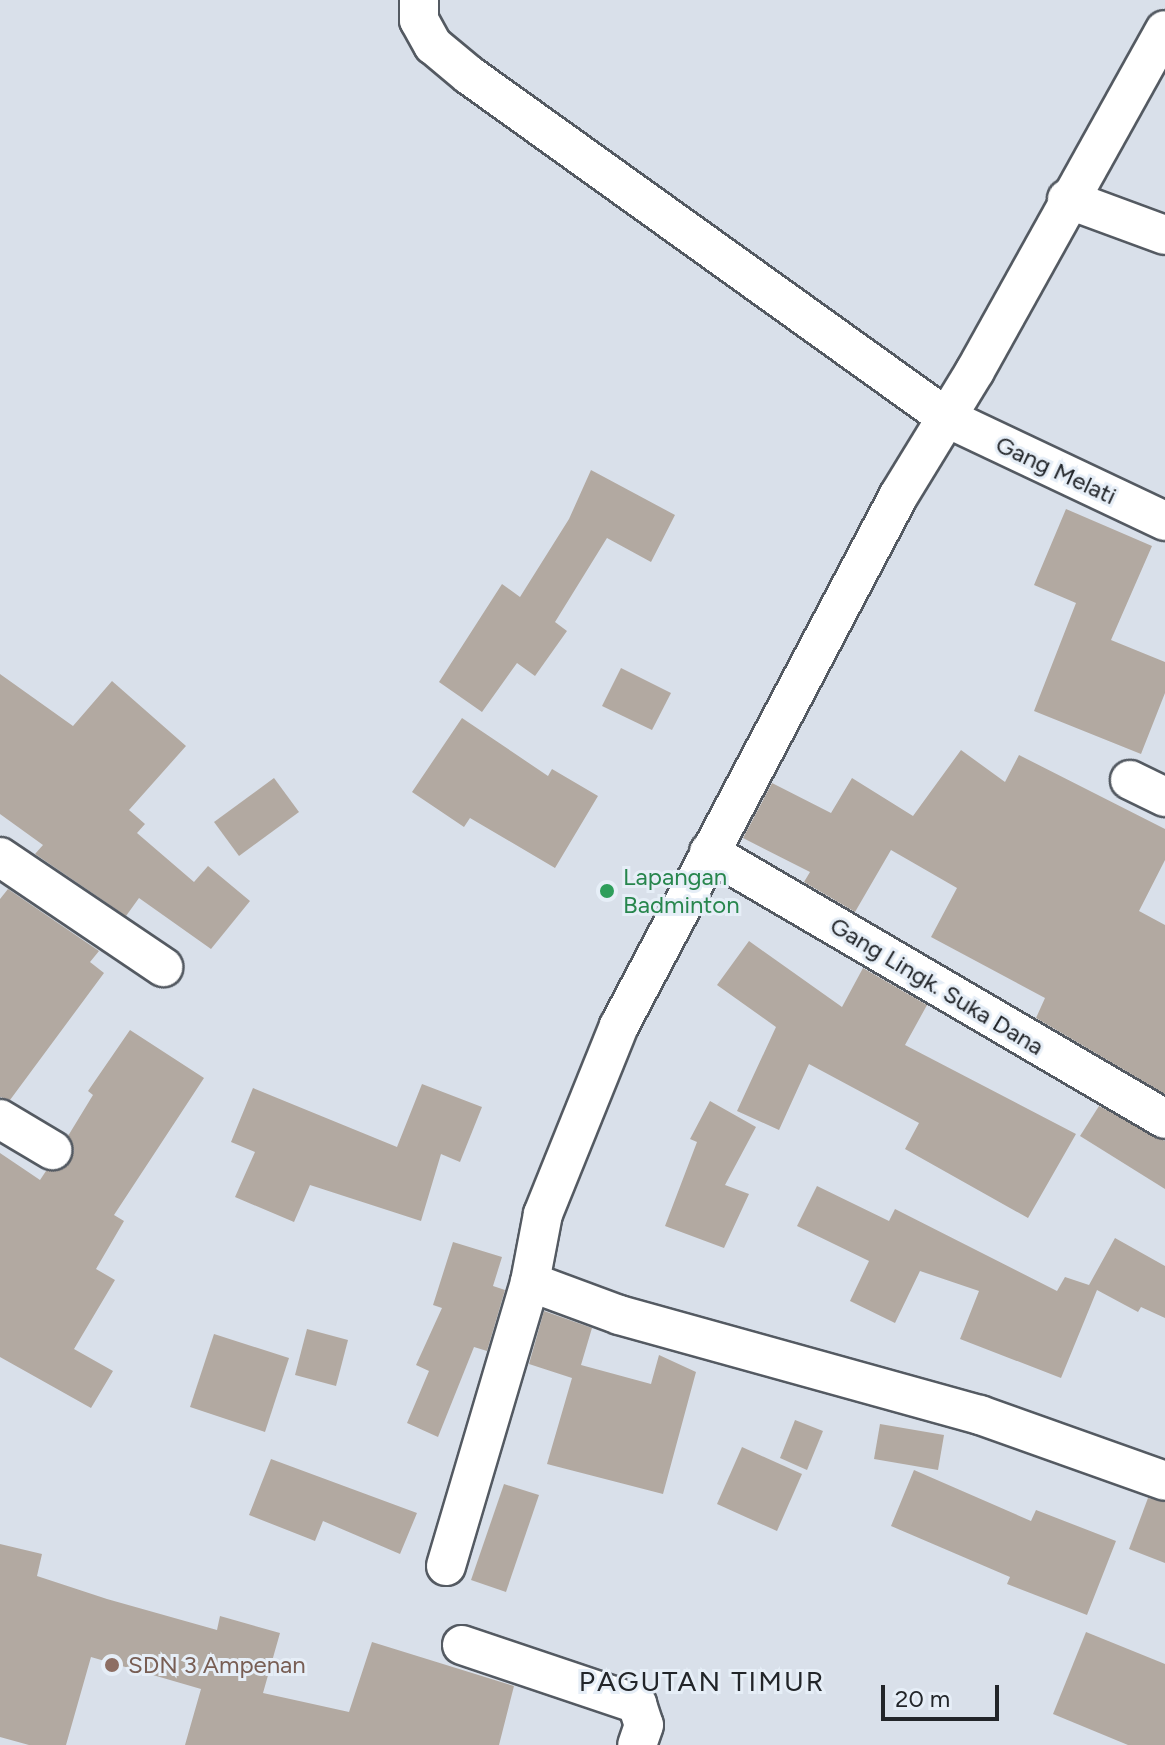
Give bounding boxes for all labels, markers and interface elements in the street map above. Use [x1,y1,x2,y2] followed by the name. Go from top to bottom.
[991,430,1121,510] street label: Gang Melati
[623,863,740,919] place label: Lapangan Badminton
[598,882,616,900] marker: Lapangan Badminton
[825,911,1049,1061] street label: Gang Lingk. Suka Dana
[128,1651,306,1679] place label: SDN 3 Ampenan
[103,1656,121,1674] marker: SDN 3 Ampenan
[579,1664,825,1698] district label: PAGUTAN TIMUR
[885,1669,1003,1719] scale bar
[895,1684,950,1713] text: 20 m

